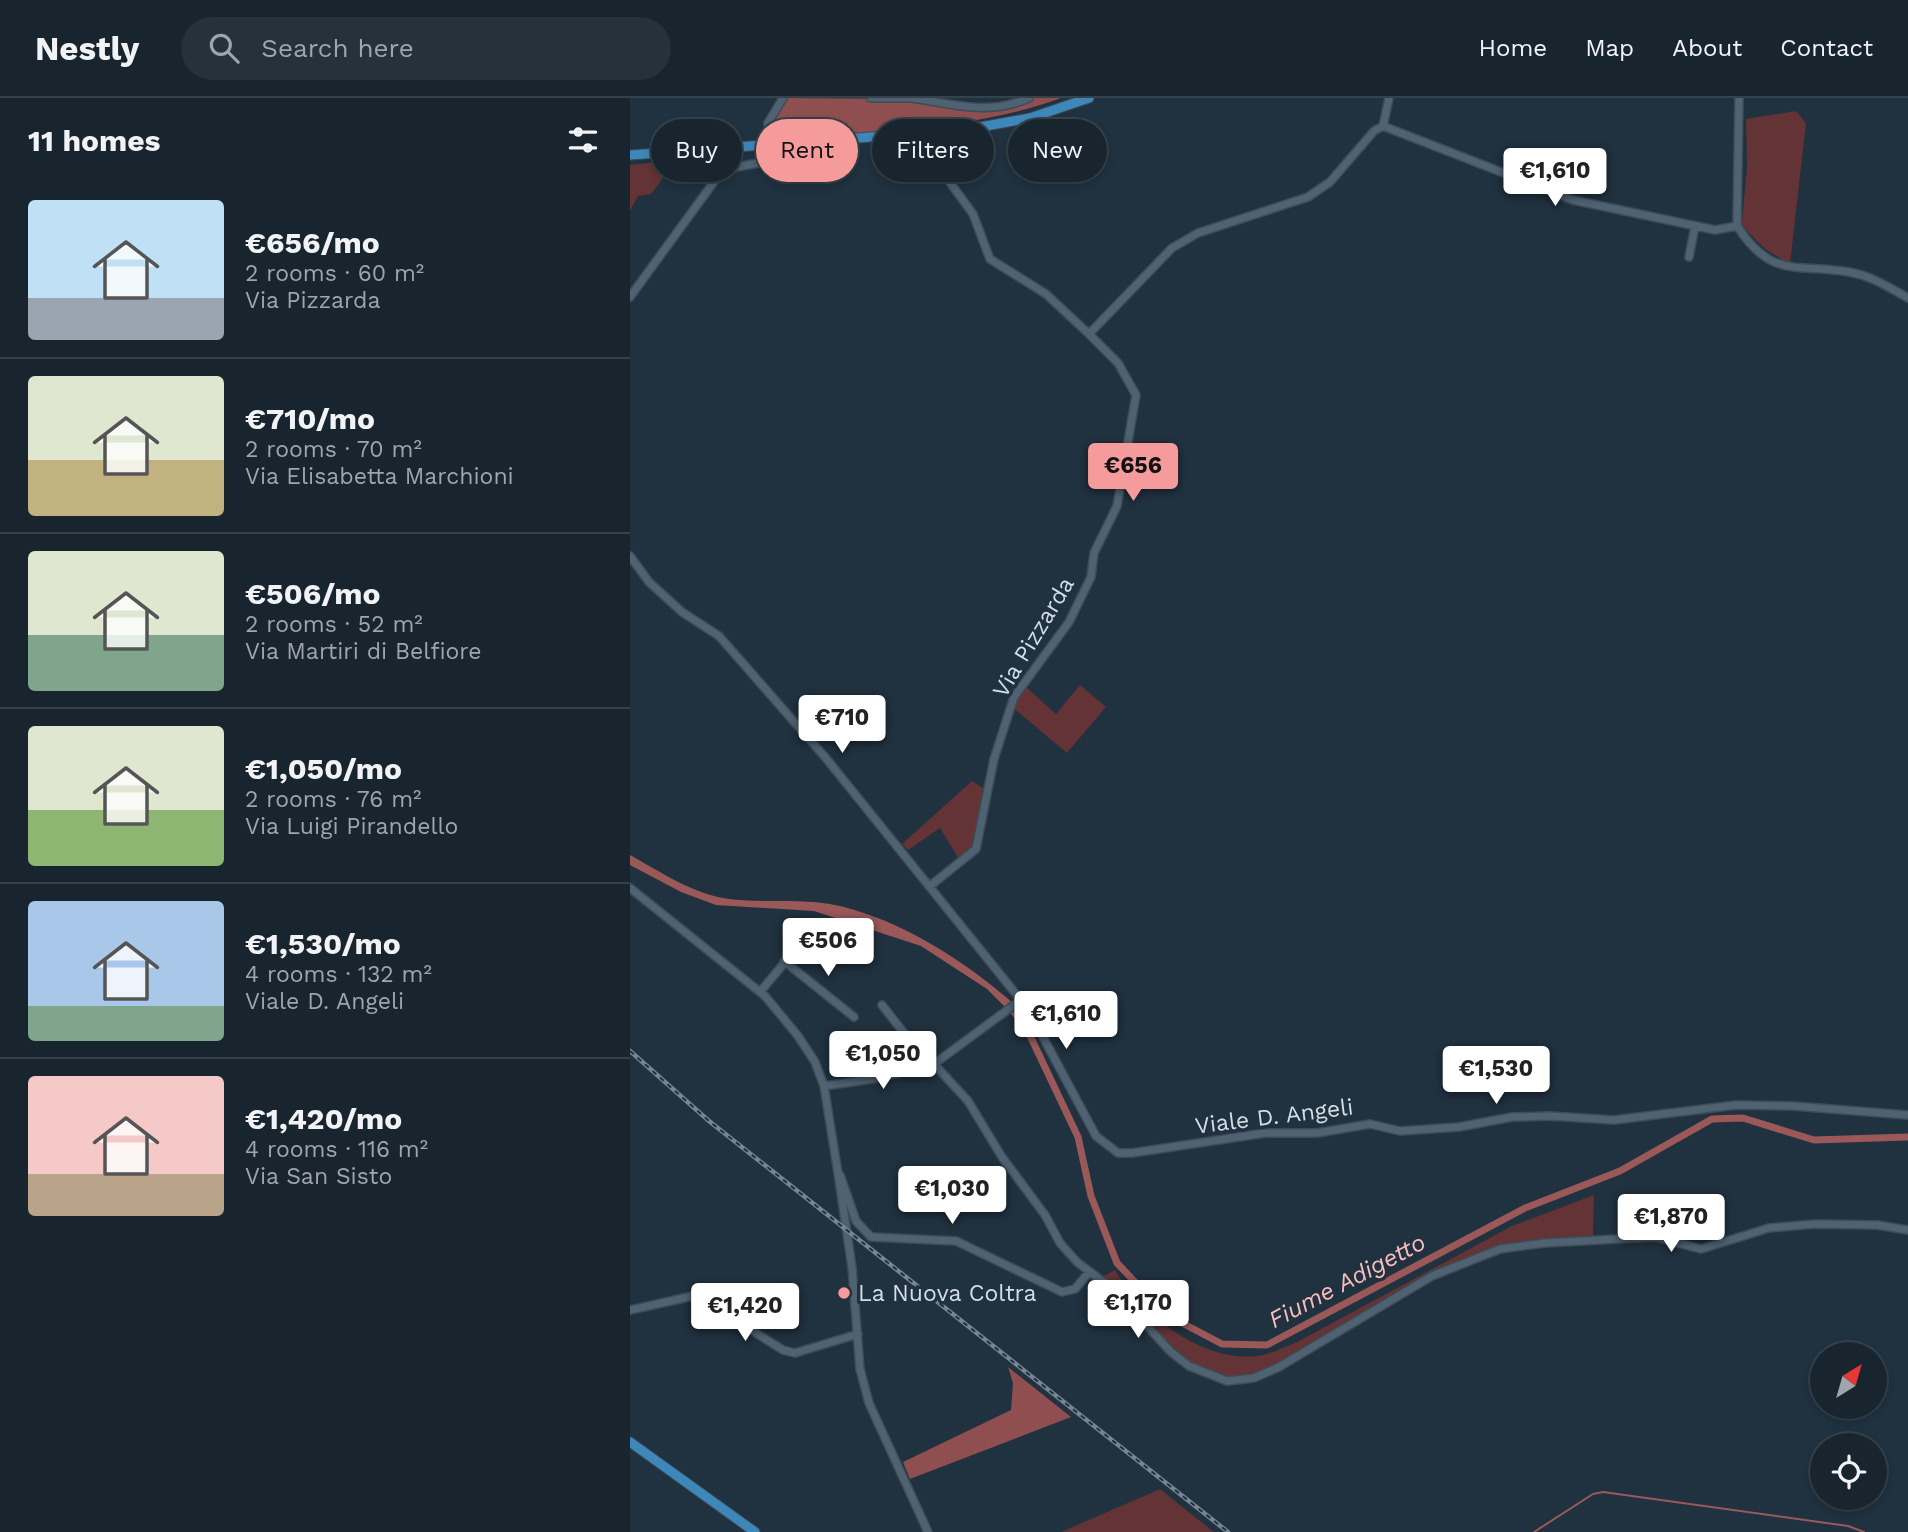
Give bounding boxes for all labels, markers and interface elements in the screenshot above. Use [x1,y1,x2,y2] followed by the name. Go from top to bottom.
[181,17,671,80] search box
[35,29,139,68] text: Nestly
[205,29,243,67] icon: search
[261,33,414,63] text: Search here
[1479,34,1547,62] text: Home
[1585,34,1634,62] text: Map
[1672,34,1742,62] text: About
[1780,34,1873,62] text: Contact
[651,119,742,182] chip: Buy
[756,119,858,182] chip: Rent
[872,119,994,182] chip: Filters
[1008,119,1107,182] chip: New
[564,121,602,159] icon: filters
[28,123,161,158] text: 11 homes
[1498,148,1612,208] pin: €1,610
[1519,157,1591,184] text: €1,610
[245,225,380,260] text: €656/mo
[84,228,168,312] icon: home
[245,260,424,287] text: 2 rooms · 60 m²
[245,287,381,314] text: Via Pizzarda
[245,401,375,436] text: €710/mo
[84,404,168,488] icon: home
[245,436,422,463] text: 2 rooms · 70 m²
[1092,444,1174,503] pin: €656
[1104,452,1162,479] text: €656
[245,463,514,490] text: Via Elisabetta Marchioni
[987,572,1080,702] street label: Via Pizzarda
[245,576,381,611] text: €506/mo
[84,579,168,663] icon: home
[245,611,423,638] text: 2 rooms · 52 m²
[245,638,482,665] text: Via Martiri di Belfiore
[801,696,883,755] pin: €710
[815,704,869,731] text: €710
[245,751,402,786] text: €1,050/mo
[84,754,168,838] icon: home
[245,786,421,813] text: 2 rooms · 76 m²
[245,813,458,840] text: Via Luigi Pirandello
[787,918,869,978] pin: €506
[245,926,401,961] text: €1,530/mo
[799,927,857,954] text: €506
[84,929,168,1013] icon: home
[245,961,432,988] text: 4 rooms · 132 m²
[245,988,404,1015] text: Viale D. Angeli
[1009,992,1123,1051] pin: €1,610
[1030,1000,1102,1027] text: €1,610
[826,1032,940,1091] pin: €1,050
[845,1040,921,1067] text: €1,050
[1439,1046,1553,1106] pin: €1,530
[1459,1055,1533,1082] text: €1,530
[1193,1093,1355,1140] street label: Viale D. Angeli
[245,1101,402,1136] text: €1,420/mo
[84,1104,168,1188] icon: home
[245,1136,428,1163] text: 4 rooms · 116 m²
[245,1163,392,1190] text: Via San Sisto
[895,1166,1009,1226] pin: €1,030
[914,1175,990,1202] text: €1,030
[1614,1194,1728,1254] pin: €1,870
[1634,1203,1708,1230] text: €1,870
[1264,1228,1430,1334] water label: Fiume Adigetto
[858,1280,1037,1307] place label: La Nuova Coltra
[1081,1280,1195,1340] pin: €1,170
[688,1284,802,1343] pin: €1,420
[836,1285,852,1301] marker: La Nuova Coltra
[1104,1289,1172,1316] text: €1,170
[707,1292,783,1319] text: €1,420
[1810,1342,1886,1419] north arrow
[1810,1342,1887,1510] map controls
[1810,1433,1887,1510] button: locate

